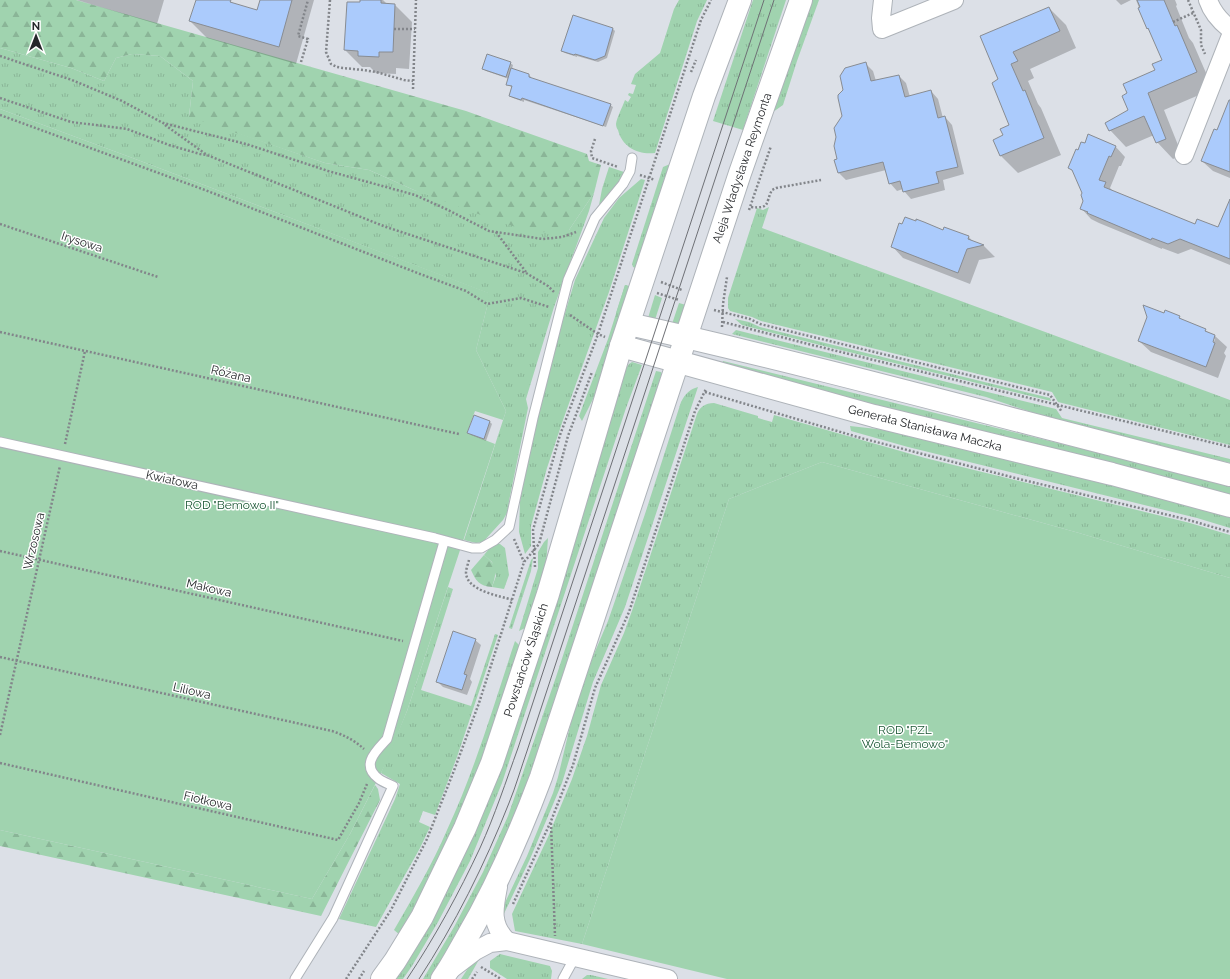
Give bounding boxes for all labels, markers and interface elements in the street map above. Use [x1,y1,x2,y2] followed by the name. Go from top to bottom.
[16,16,56,56] north arrow
[32,20,40,33] text: N
[710,91,774,245] street label: Aleja Władysława Reymonta
[60,229,104,255] street label: Irysowa
[210,363,252,385] street label: Różana
[847,402,1003,454] street label: Generała Stanisława Maczka
[145,468,199,492] street label: Kwiatowa
[185,498,279,512] park label: ROD "Bemowo II"
[21,511,47,571] street label: Wrzosowa
[185,576,233,600] street label: Makowa
[501,601,551,719] street label: Powstańców Śląskich
[172,680,212,702] street label: Liliowa
[862,723,948,751] park label: ROD "PZL Wola-Bemowo"
[182,789,234,813] street label: Fiołkowa

